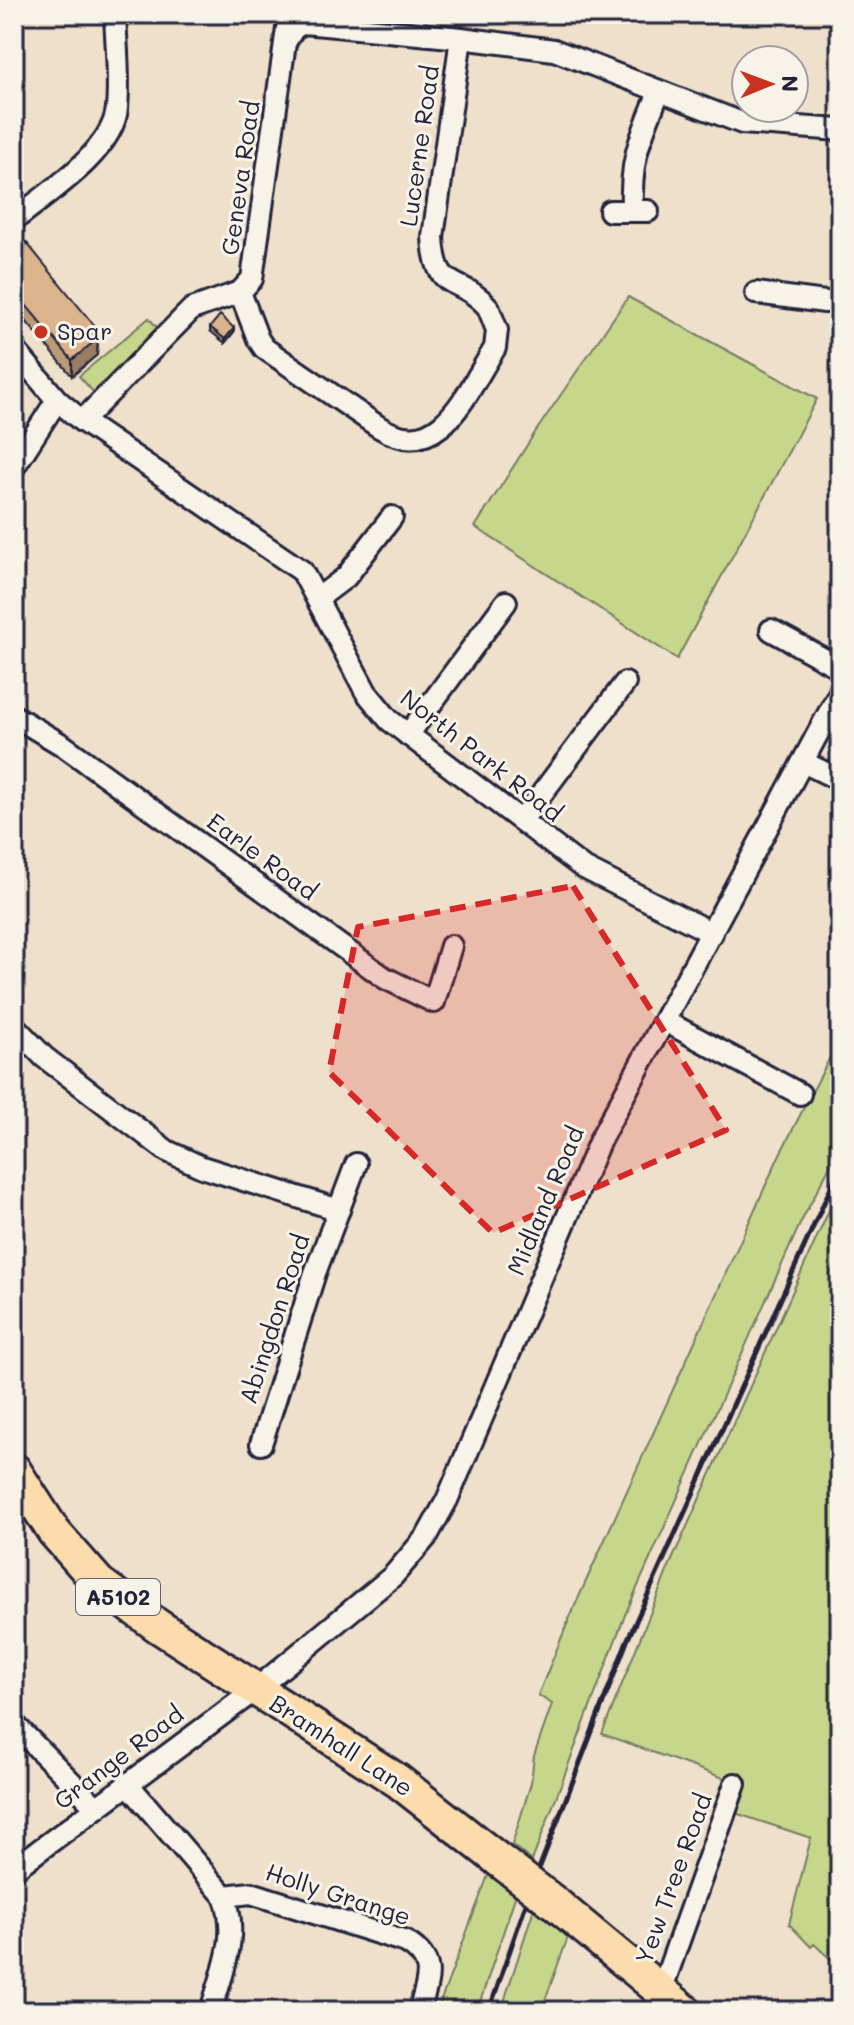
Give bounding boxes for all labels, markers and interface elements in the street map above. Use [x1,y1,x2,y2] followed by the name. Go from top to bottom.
[730,44,810,124] north arrow
[392,63,445,228] street label: Lucerne Road
[776,75,805,92] text: N
[213,98,266,257] street label: Geneva Road
[57,315,112,346] place label: Spar
[32,323,50,341] marker: Spar
[395,682,569,828] street label: North Park Road
[202,805,324,906] street label: Earle Road
[499,1121,590,1279] street label: Midland Road
[232,1230,316,1407] street label: Abingdon Road
[76,1579,160,1615] road number: A5102
[264,1687,419,1803] street label: Bramhall Lane
[47,1698,189,1816] street label: Grange Road
[627,1789,718,1968] street label: Yew Tree Road
[262,1856,415,1932] street label: Holly Grange

